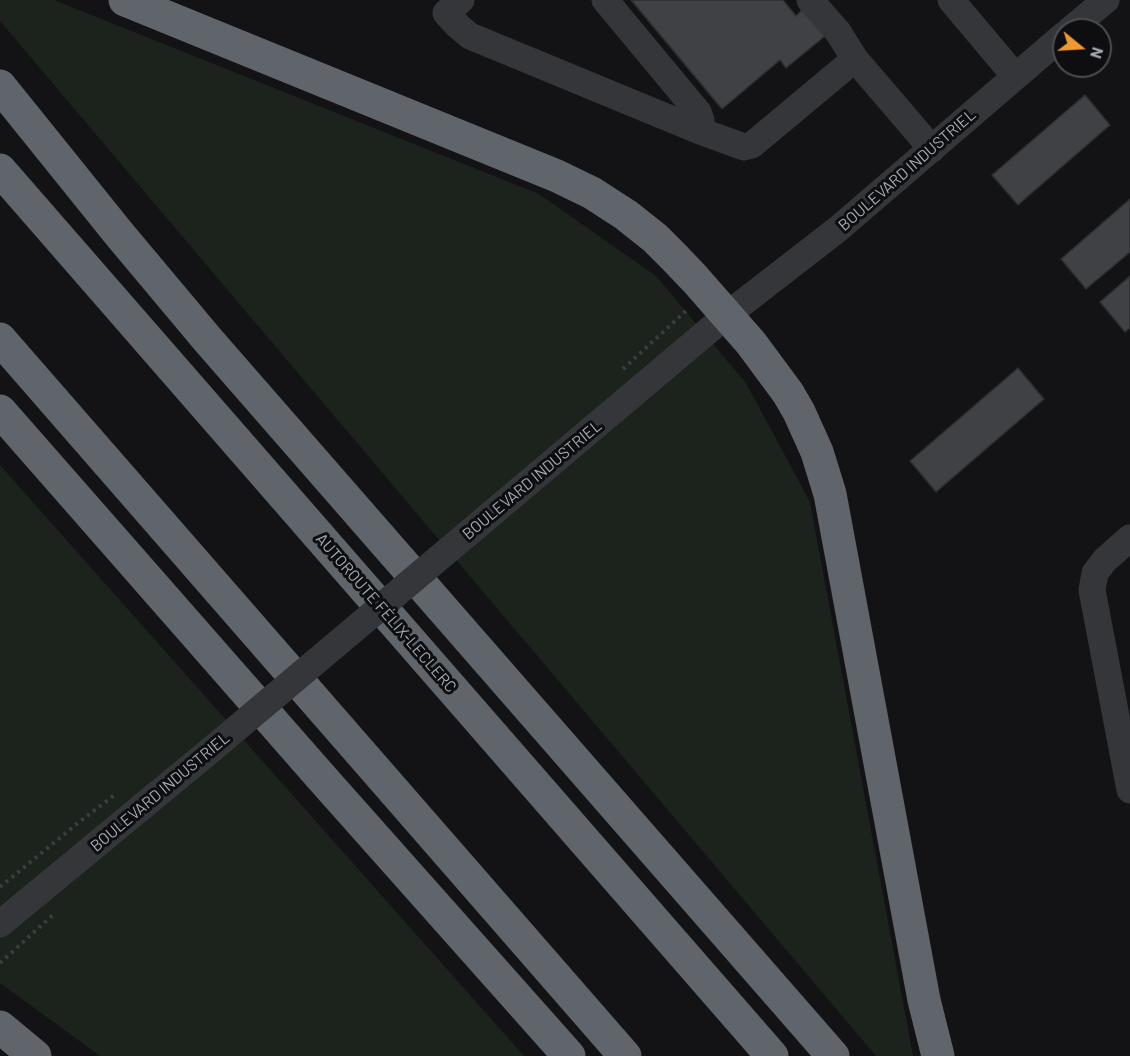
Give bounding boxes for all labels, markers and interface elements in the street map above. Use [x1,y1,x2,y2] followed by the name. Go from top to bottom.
[1052,18,1112,78] north arrow
[1087,45,1108,61] text: N
[834,105,980,235] street label: BOULEVARD INDUSTRIEL
[459,416,605,544] street label: BOULEVARD INDUSTRIEL
[312,530,460,696] street label: AUTOROUTE FÉLIX-LECLERC
[87,728,233,856] street label: BOULEVARD INDUSTRIEL

